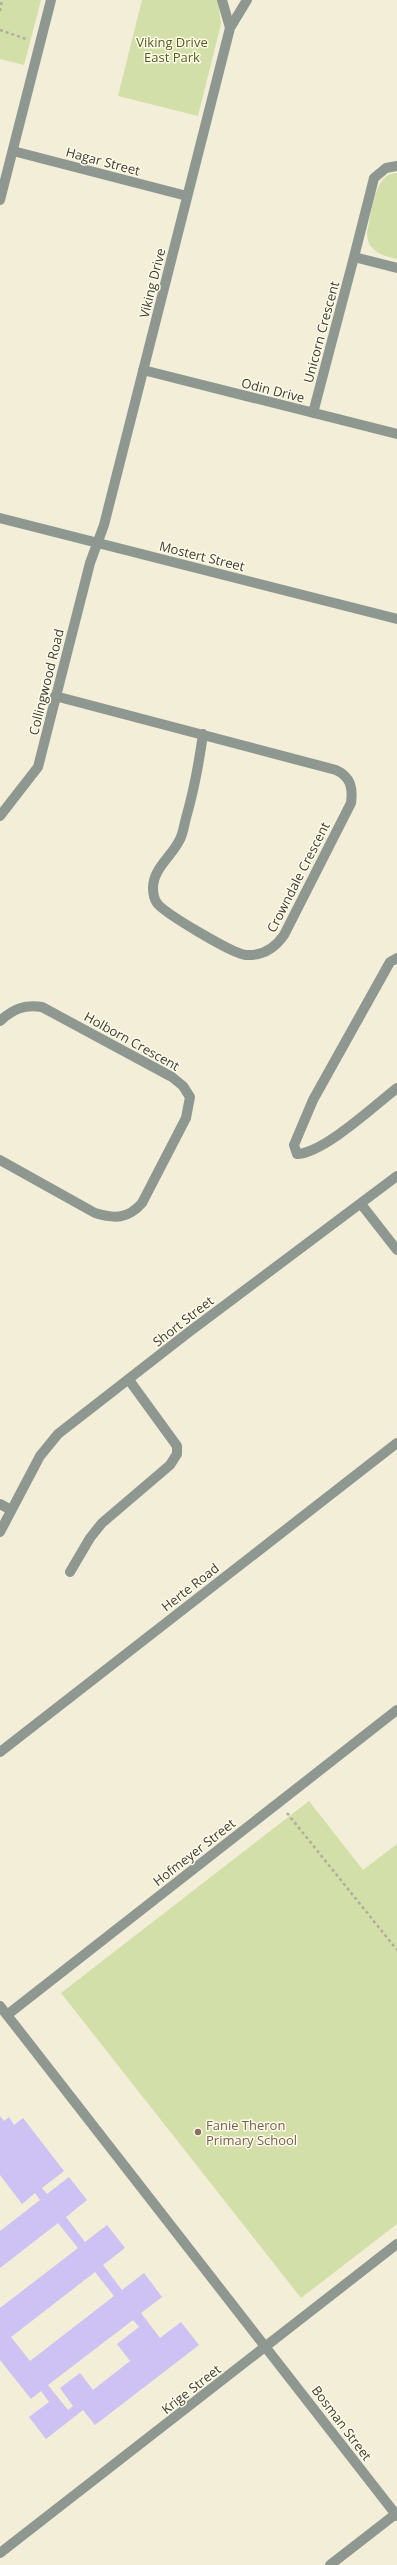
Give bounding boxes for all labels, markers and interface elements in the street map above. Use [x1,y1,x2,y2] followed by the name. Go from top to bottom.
[136,33,208,66] park label: Viking Drive East Park
[64,142,142,180] street label: Hagar Street
[135,246,169,320] street label: Viking Drive
[299,279,343,385] street label: Unicorn Crescent
[240,373,306,407] street label: Odin Drive
[157,537,247,575] street label: Mostert Street
[24,627,68,737] street label: Collingwood Road
[262,818,334,935] street label: Crowndale Crescent
[81,1007,183,1075] street label: Holborn Crescent
[149,1291,217,1350] street label: Short Street
[157,1559,223,1615] street label: Herte Road
[149,1814,239,1890] street label: Hofmeyer Street
[206,2116,297,2149] place label: Fanie Theron Primary School
[193,2127,203,2137] marker: Fanie Theron Primary School
[158,2360,225,2418] street label: Krige Street
[308,2382,376,2464] street label: Bosman Street

